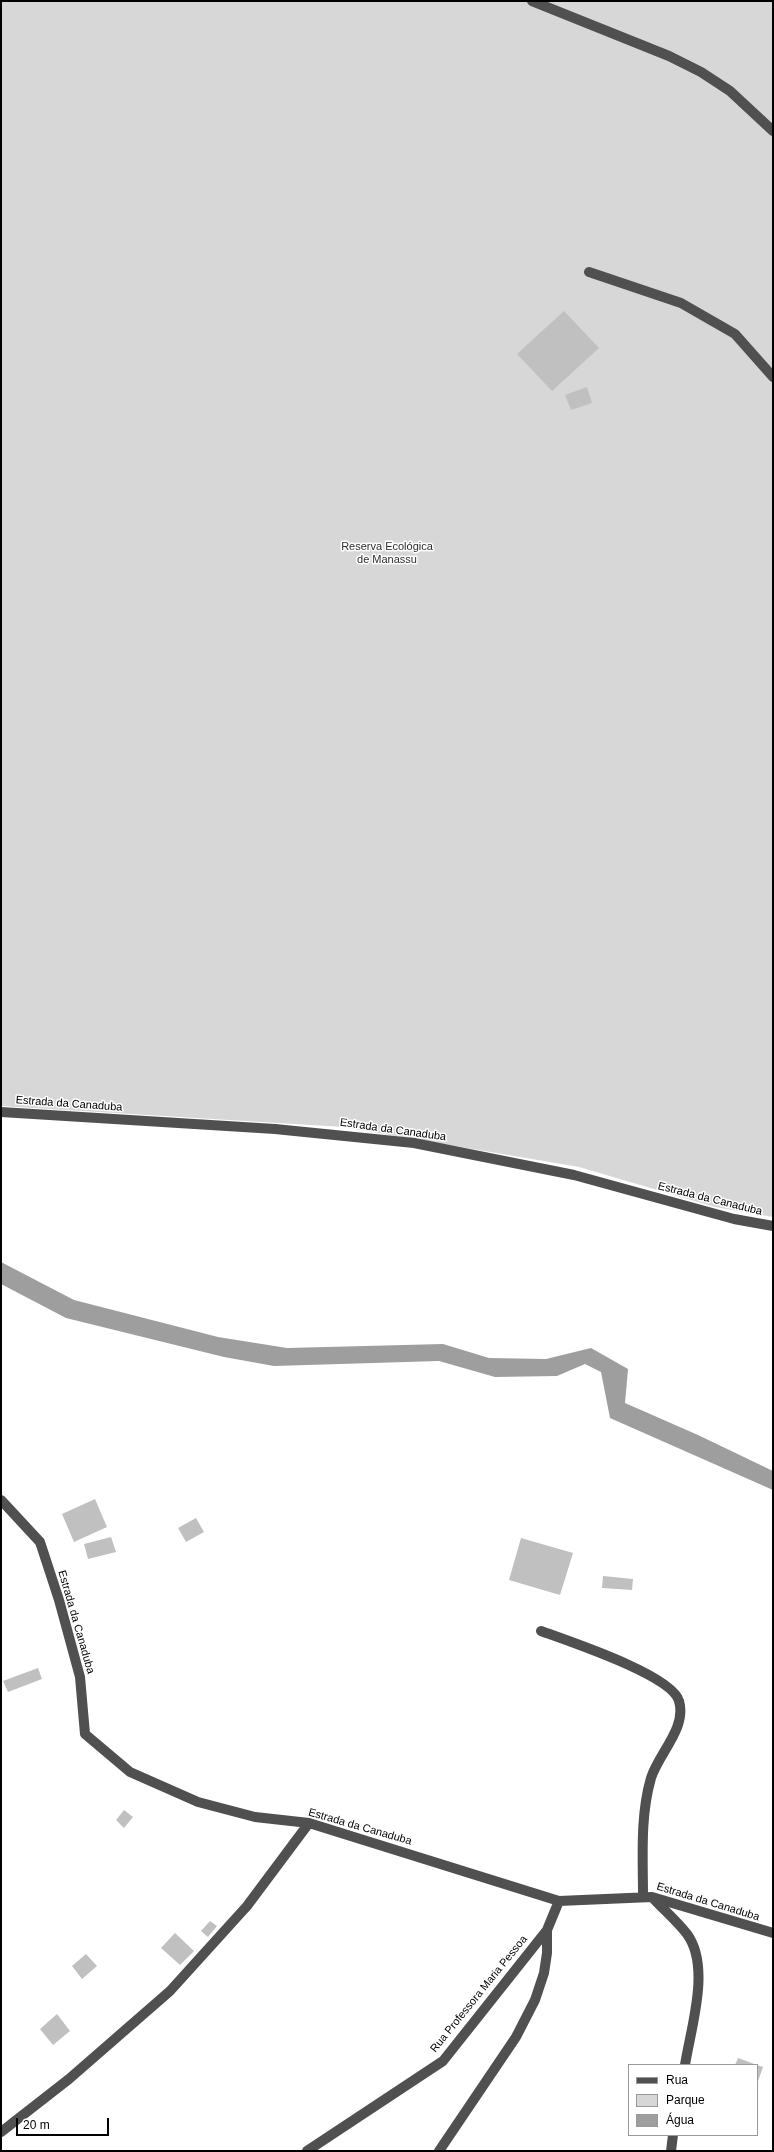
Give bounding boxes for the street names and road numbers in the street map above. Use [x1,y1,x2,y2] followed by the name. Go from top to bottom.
[15,1094,123,1114] street label: Estrada da Canaduba
[339,1116,447,1144] street label: Estrada da Canaduba
[656,1180,764,1218] street label: Estrada da Canaduba
[55,1569,97,1675] street label: Estrada da Canaduba
[307,1806,413,1848] street label: Estrada da Canaduba
[655,1880,761,1924] street label: Estrada da Canaduba
[428,1933,530,2055] street label: Rua Professora Maria Pessoa

